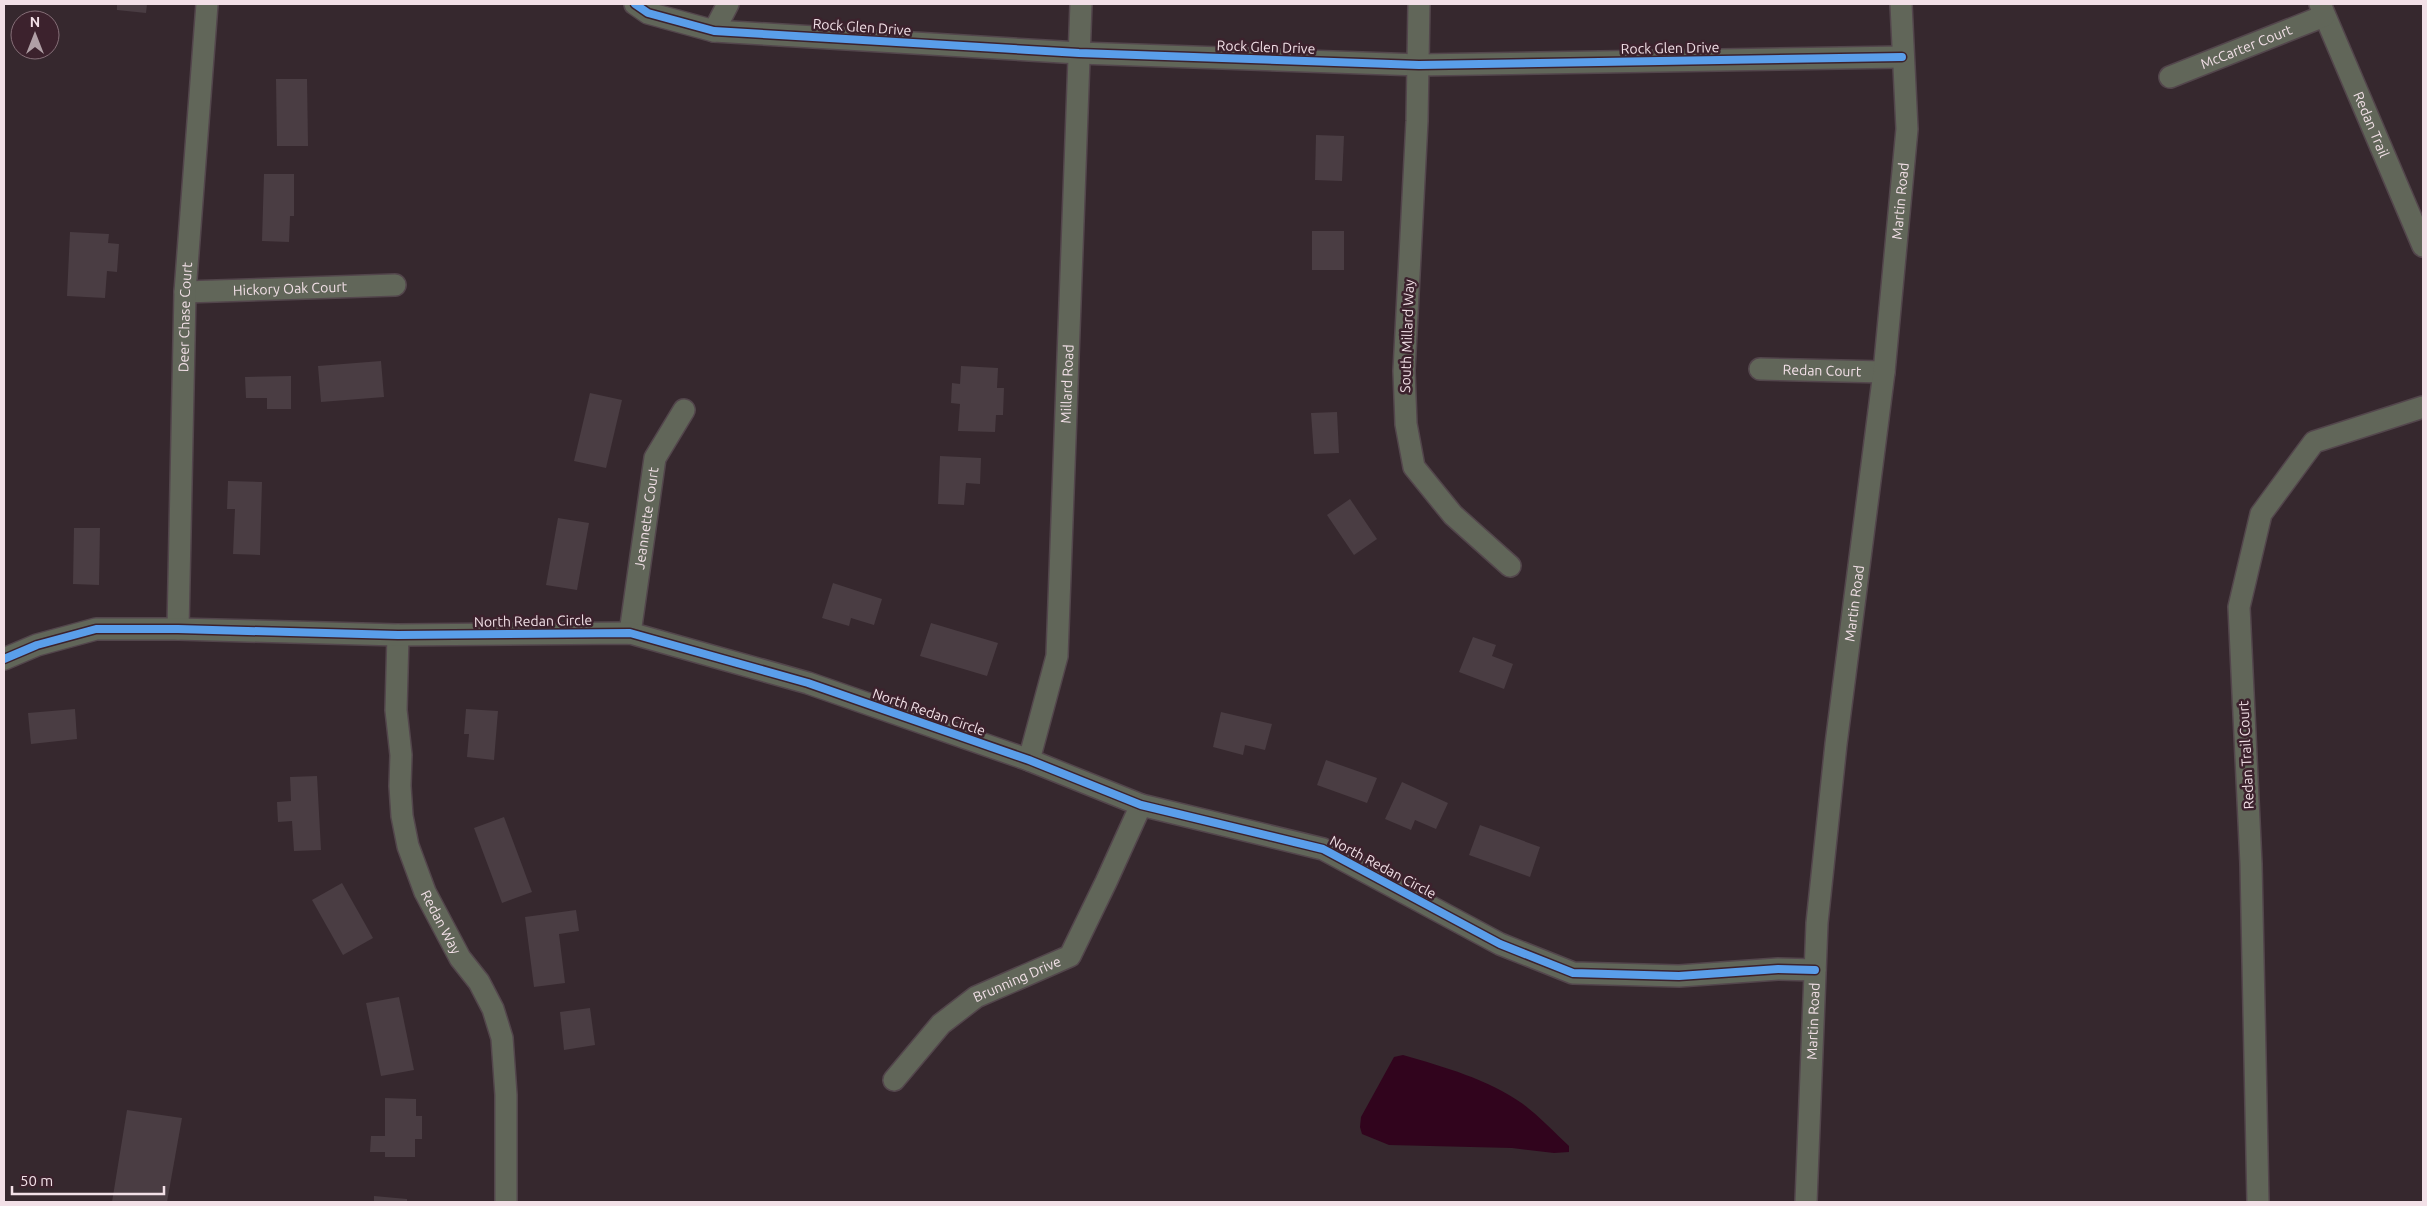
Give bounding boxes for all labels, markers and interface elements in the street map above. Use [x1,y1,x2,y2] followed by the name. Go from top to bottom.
[10,10,60,60] north arrow
[30,14,40,30] text: N
[812,16,912,38] street label: Rock Glen Drive
[2198,21,2295,72] street label: McCarter Court
[1216,37,1316,57] street label: Rock Glen Drive
[1621,39,1719,57] street label: Rock Glen Drive
[2350,89,2392,160] street label: Redan Trail
[1889,162,1912,240] street label: Martin Road
[175,261,195,372] street label: Deer Chase Court
[233,279,348,298] street label: Hickory Oak Court
[1397,279,1417,393] street label: South Millard Way
[1058,344,1076,424] street label: Millard Road
[1782,362,1862,379] street label: Redan Court
[631,466,662,570] street label: Jeannette Court
[1841,564,1867,643] street label: Martin Road
[474,612,592,630] street label: North Redan Circle
[870,685,988,739] street label: North Redan Circle
[2235,700,2257,810] street label: Redan Trail Court
[1327,832,1439,902] street label: North Redan Circle
[418,887,464,957] street label: Redan Way
[971,953,1063,1005] street label: Brunning Drive
[1804,982,1823,1060] street label: Martin Road
[12,1164,165,1196] scale bar
[20,1172,53,1189] text: 50 m

